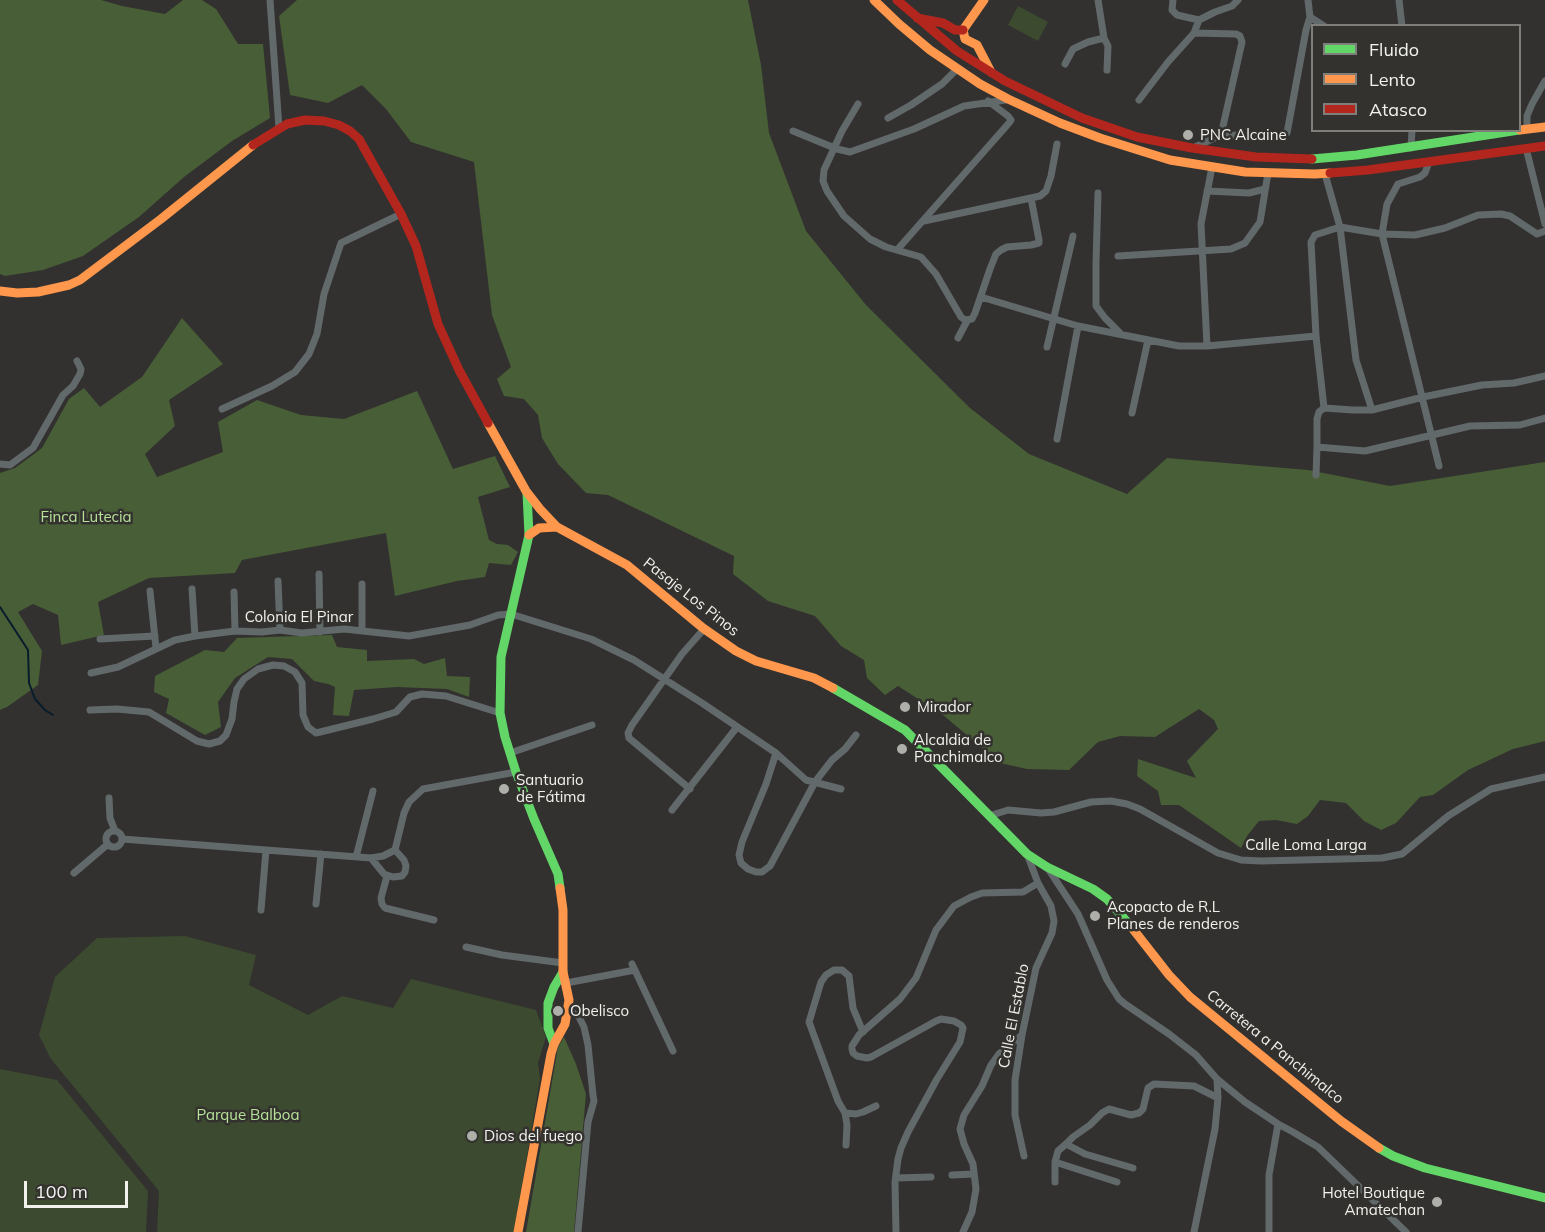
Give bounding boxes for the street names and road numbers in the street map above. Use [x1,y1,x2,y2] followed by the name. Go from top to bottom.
[640,554,742,640] street label: Pasaje Los Pinos
[245,608,353,626] street label: Colonia El Pinar
[1245,836,1367,854] street label: Calle Loma Larga
[995,962,1033,1070] street label: Calle El Establo
[1203,986,1347,1108] street label: Carretera a Panchimalco

